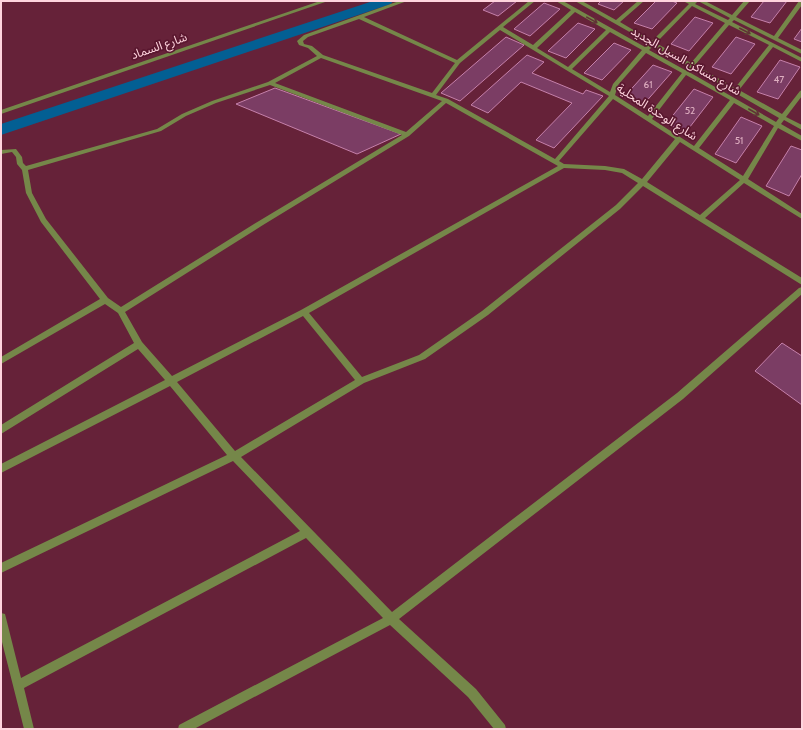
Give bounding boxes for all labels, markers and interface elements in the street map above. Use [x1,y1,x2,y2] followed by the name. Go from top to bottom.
[586,17,598,25] one-way arrow
[628,23,744,100] street label: شارع مساكن السيل الجديد
[739,28,751,36] one-way arrow
[129,29,190,64] street label: شارع السماد
[774,73,784,86] house number: 47
[644,78,652,91] house number: 61
[613,80,700,145] street label: شارع الوحدة المحلية
[685,104,695,117] house number: 52
[748,109,760,117] one-way arrow
[735,134,743,147] house number: 51

